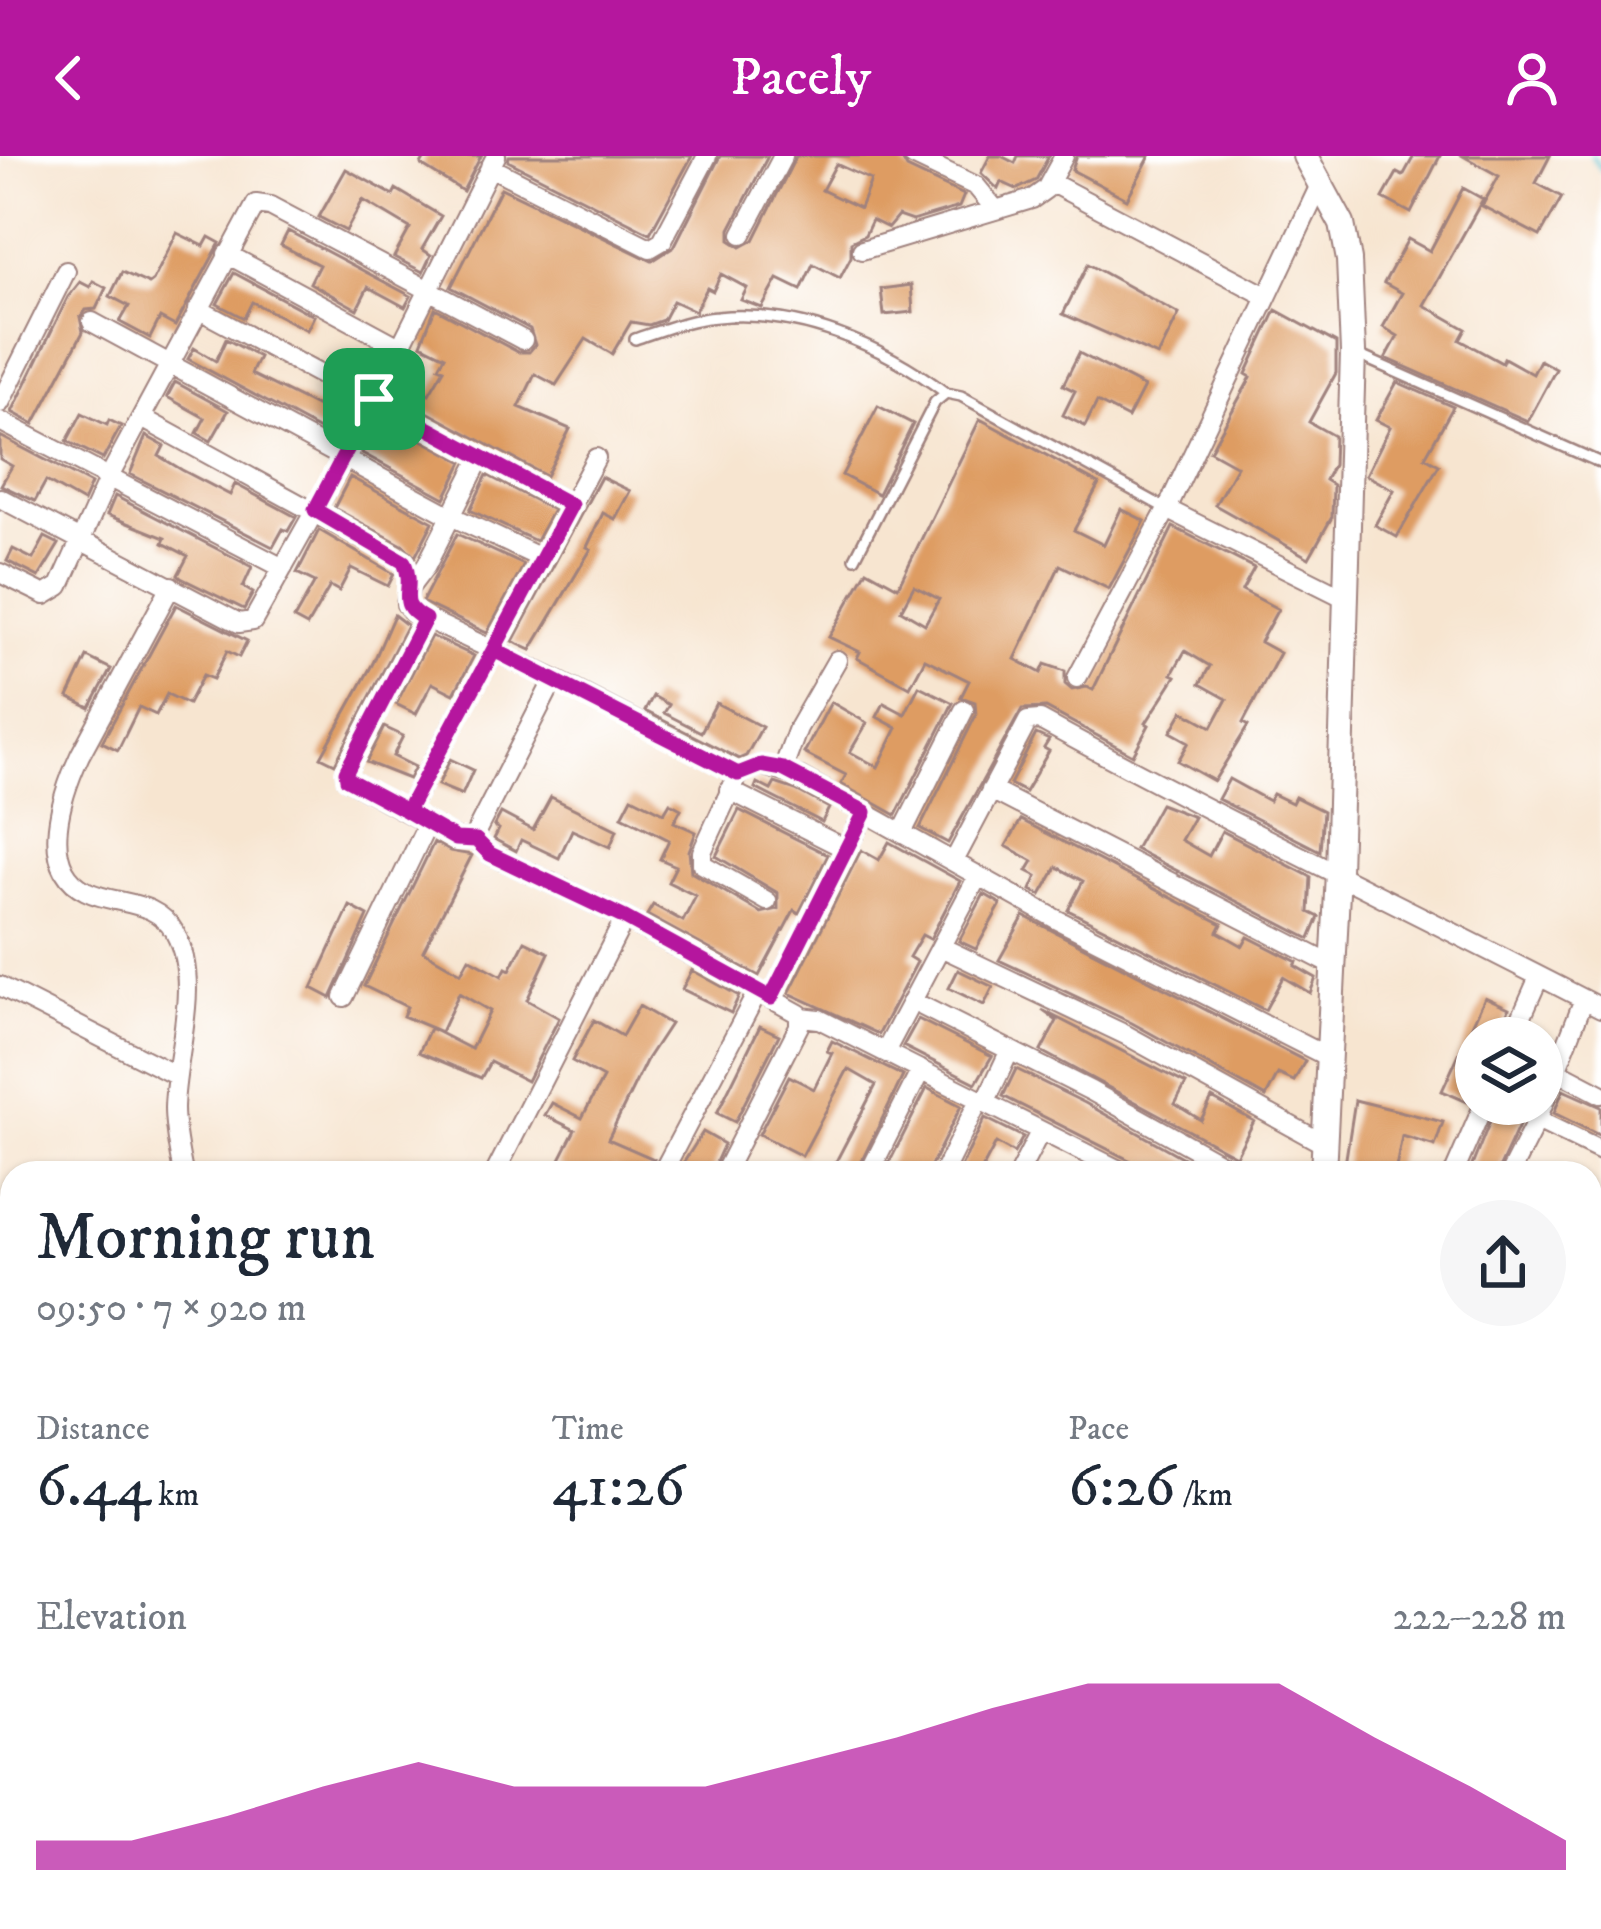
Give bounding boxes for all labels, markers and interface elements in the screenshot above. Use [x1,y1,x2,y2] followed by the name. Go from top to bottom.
[36,45,102,111] icon: back
[730,45,871,112] text: Pacely
[1499,45,1565,111] icon: person
[323,348,425,450] pin
[341,366,407,432] icon: arrive
[1455,1017,1563,1125] map controls
[1455,1017,1563,1125] button: layers
[36,1198,375,1280] text: Morning run
[1440,1200,1566,1326] button: share
[36,1284,306,1333] text: 09:50 · 7 × 920 m
[36,1409,150,1450] text: Distance
[552,1409,624,1450] text: Time
[1068,1409,1129,1450] text: Pace
[36,1450,151,1525] text: 6.44
[552,1450,685,1525] text: 41:26
[1068,1450,1176,1525] text: 6:26
[151,1475,199,1516] text: km
[1176,1475,1233,1516] text: /km
[36,1593,187,1642] text: Elevation
[1392,1593,1566,1642] text: 222–228 m

